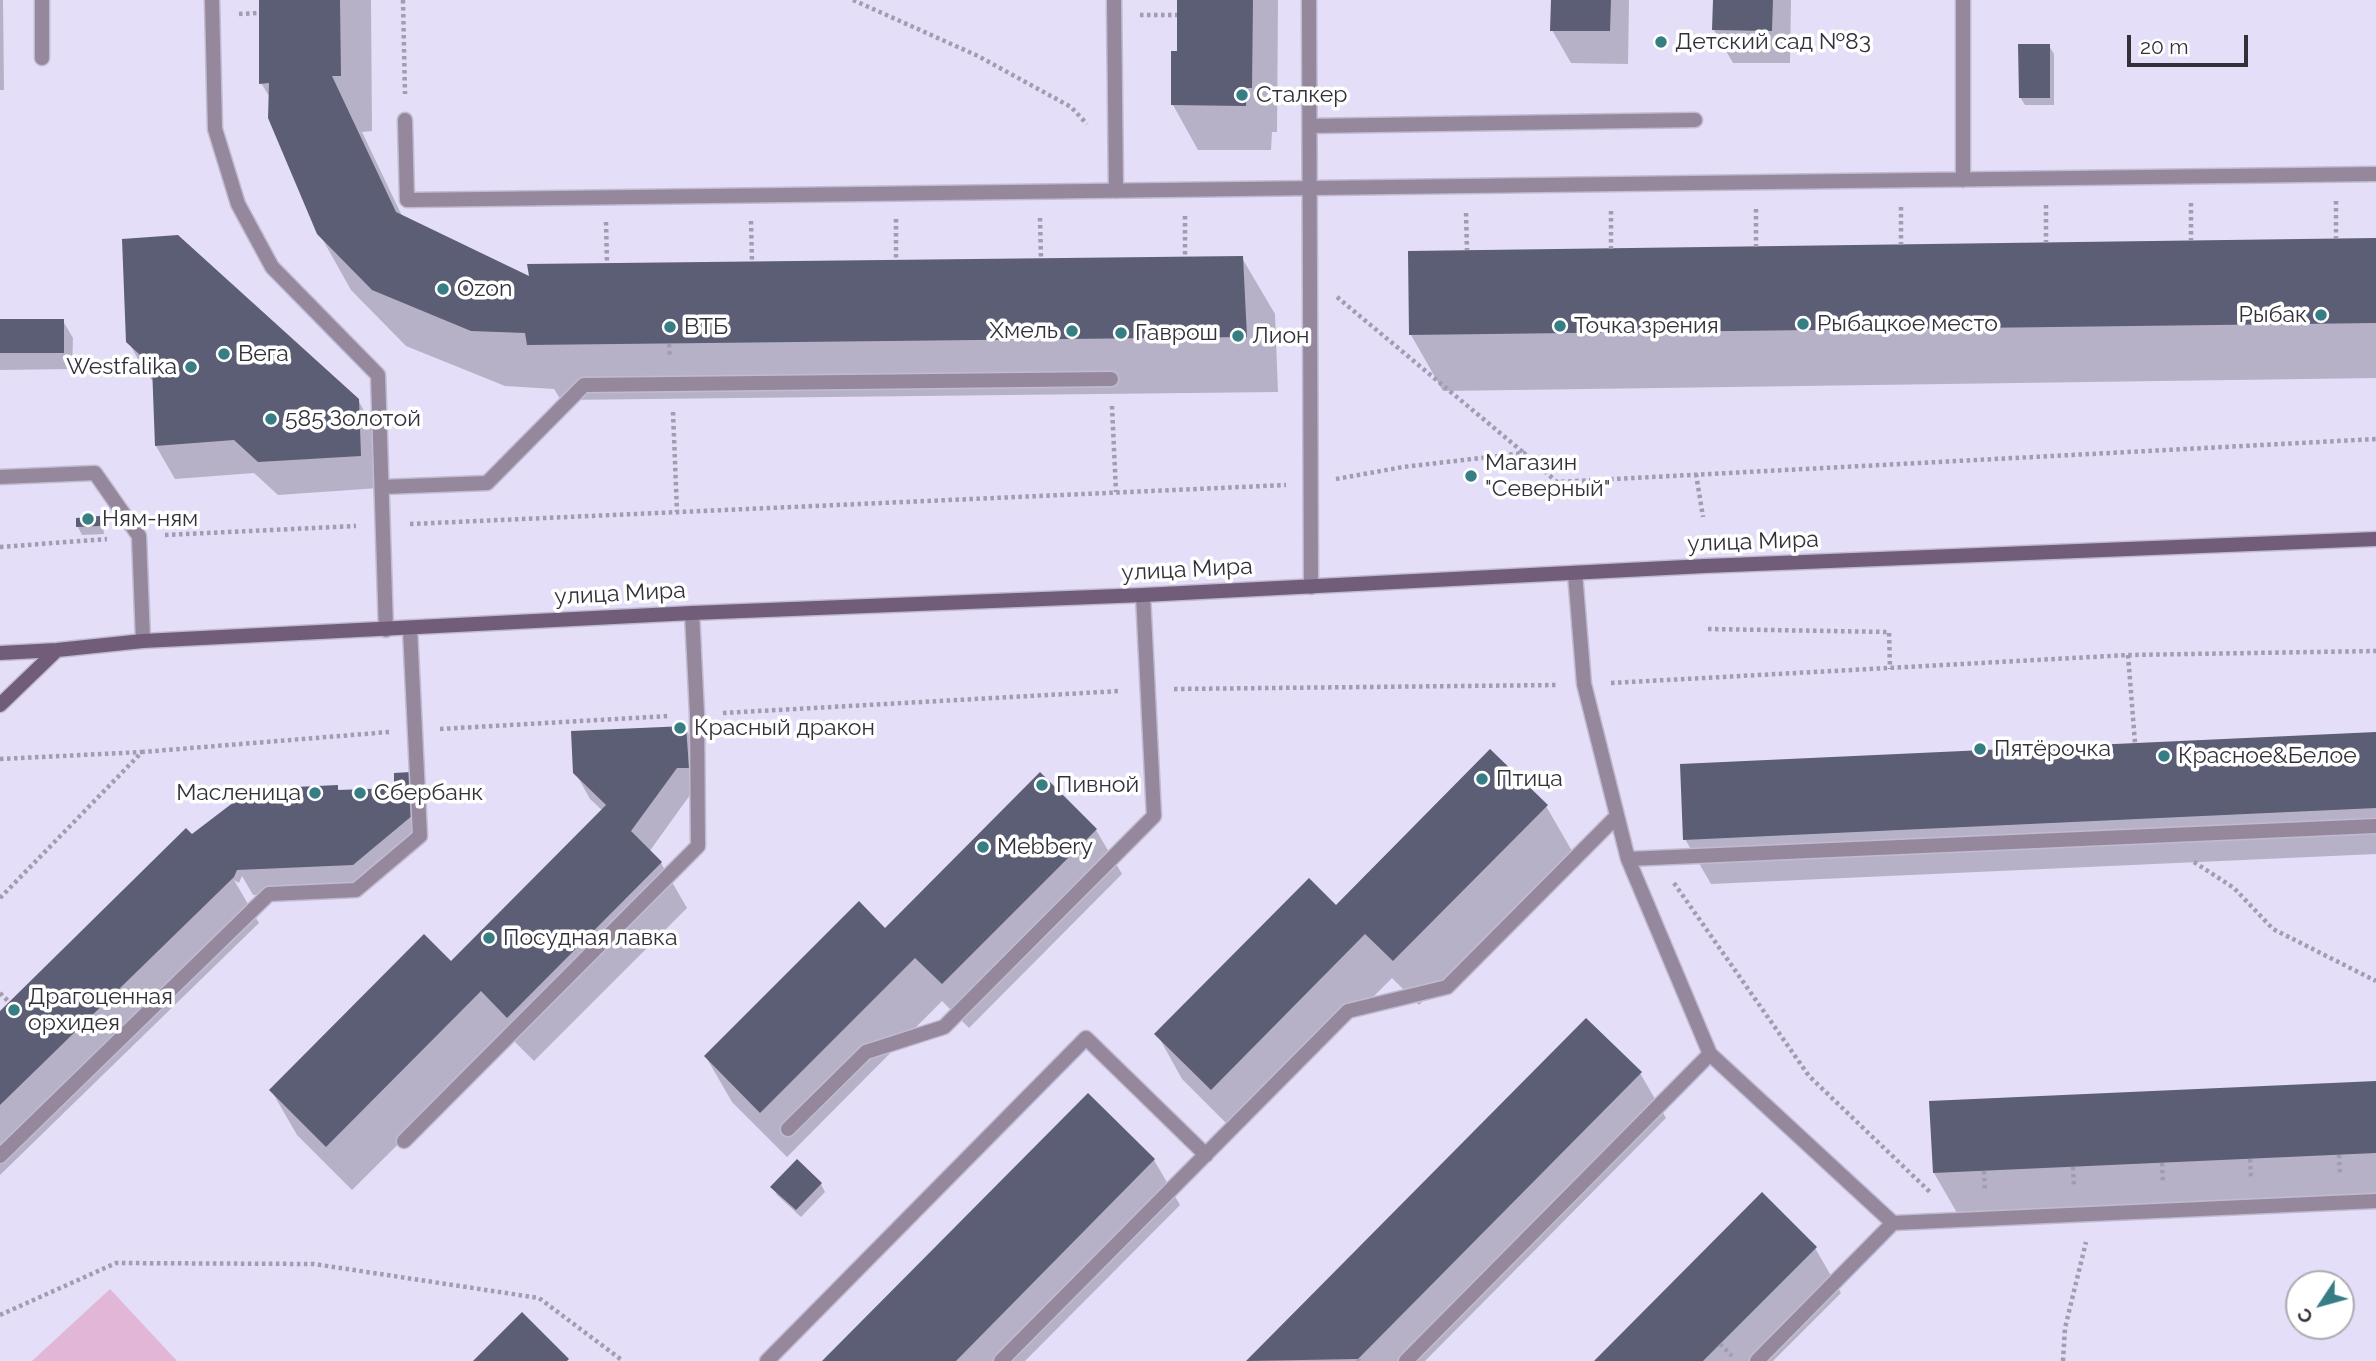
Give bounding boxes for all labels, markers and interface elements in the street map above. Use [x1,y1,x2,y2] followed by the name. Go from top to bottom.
[2131,21,2252,65] scale bar
[1675,28,1871,56] place label: Детский сад №83
[1653,34,1669,50] marker: Детский сад №83
[2140,34,2188,59] text: 20 m
[1256,81,1347,109] place label: Сталкер
[1234,87,1250,103] marker: Сталкер
[457,275,512,303] place label: Ozon
[435,281,451,297] marker: Ozon
[2239,301,2307,329] place label: Рыбак
[2313,307,2329,323] marker: Рыбак
[1817,310,1998,338] place label: Рыбацкое место
[1574,312,1719,340] place label: Точка зрения
[684,313,728,341] place label: ВТБ
[1795,316,1811,332] marker: Рыбацкое место
[990,317,1058,345] place label: Хмель
[1552,318,1568,334] marker: Точка зрения
[662,319,678,335] marker: ВТБ
[1135,319,1218,347] place label: Гаврош
[1252,322,1309,350] place label: Лион
[1064,323,1080,339] marker: Хмель
[1113,325,1129,341] marker: Гаврош
[1230,328,1246,344] marker: Лион
[238,340,289,368] place label: Вега
[216,346,232,362] marker: Вега
[66,353,177,381] place label: Westfalika
[183,359,199,375] marker: Westfalika
[285,405,421,433] place label: 585 Золотой
[263,411,279,427] marker: 585 Золотой
[1485,449,1610,503] place label: Магазин "Северный"
[1463,468,1479,484] marker: Магазин "Северный"
[102,505,198,533] place label: Ням-ням
[80,511,96,527] marker: Ням-ням
[1687,526,1819,558] street label: улица Мира
[1121,553,1253,587] street label: улица Мира
[554,577,686,611] street label: улица Мира
[694,714,875,742] place label: Красный дракон
[672,720,688,736] marker: Красный дракон
[1994,735,2111,763] place label: Пятёрочка
[1972,741,1988,757] marker: Пятёрочка
[2178,742,2357,770] place label: Красное&Белое
[2156,748,2172,764] marker: Красное&Белое
[1496,765,1563,793] place label: Птица
[1056,771,1139,799] place label: Пивной
[1474,771,1490,787] marker: Птица
[1034,777,1050,793] marker: Пивной
[176,779,301,807] place label: Масленица
[374,779,483,807] place label: Сбербанк
[307,785,323,801] marker: Масленица
[352,785,368,801] marker: Сбербанк
[997,833,1093,861] place label: Mebbery
[975,839,991,855] marker: Mebbery
[503,924,677,952] place label: Посудная лавка
[481,930,497,946] marker: Посудная лавка
[28,983,173,1037] place label: Драгоценная орхидея
[6,1002,22,1018] marker: Драгоценная орхидея
[2285,1270,2355,1340] north arrow
[2292,1304,2317,1328] text: С

